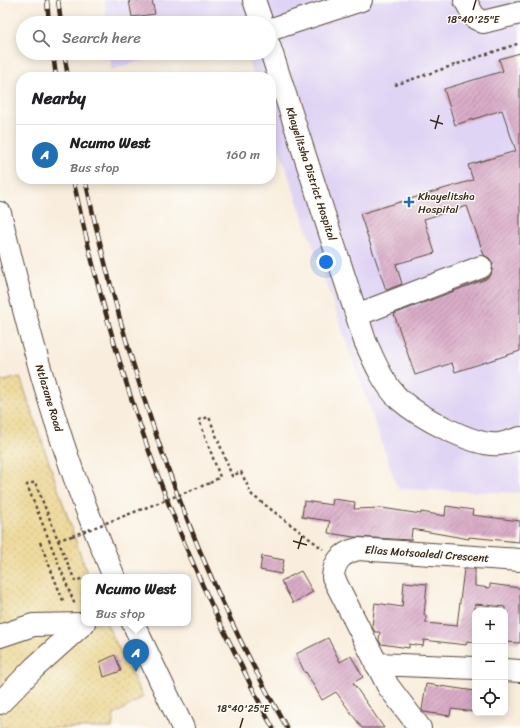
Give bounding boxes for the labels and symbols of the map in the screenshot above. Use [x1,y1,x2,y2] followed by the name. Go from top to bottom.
[447,11,501,29] text: 18°40'25"E
[280,105,342,244] street label: Khayelitsha District Hospital
[418,187,475,219] place label: Khayelitsha Hospital
[403,196,415,208] marker: Khayelitsha Hospital
[316,252,336,272] your location
[30,362,69,435] street label: Ntlazane Road
[364,540,490,568] street label: Elias Motsoaledi Crescent
[123,639,149,672] pin: A
[217,700,271,718] text: 18°40'25"E

